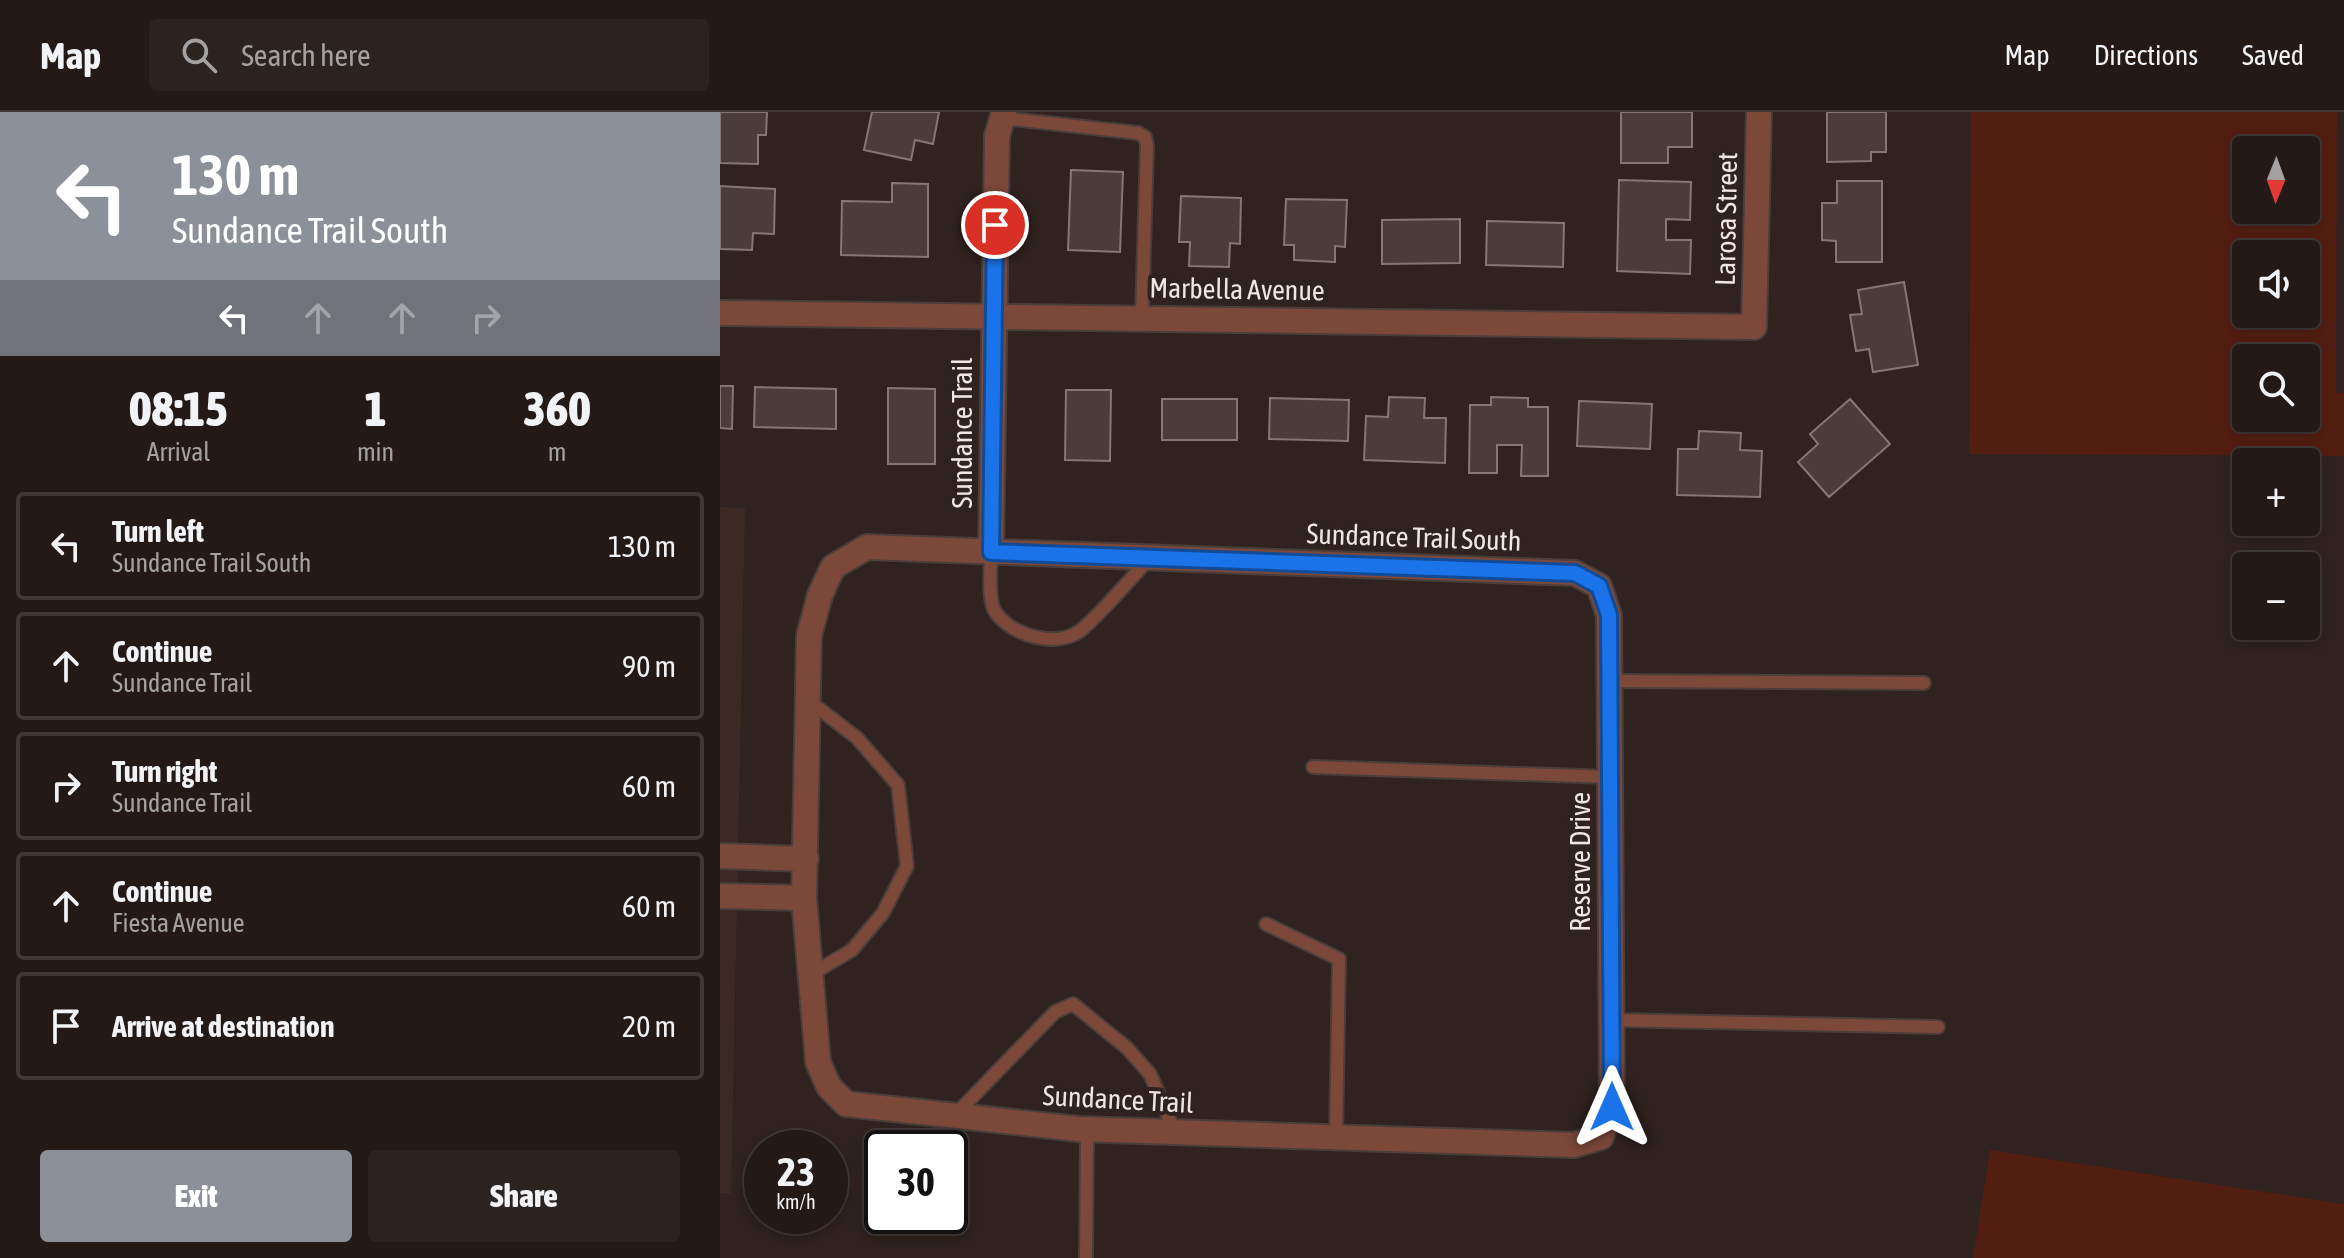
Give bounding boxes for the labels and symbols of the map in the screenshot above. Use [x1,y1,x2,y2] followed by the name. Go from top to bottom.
[2232,136,2320,224] north arrow
[1709,152,1743,286] street label: Larosa Street
[961,191,1029,259] pin
[1149,271,1325,307] street label: Marbella Avenue
[946,357,978,508] street label: Sundance Trail
[1306,517,1522,557] street label: Sundance Trail South
[1564,792,1596,932] street label: Reserve Drive
[1570,1065,1654,1149] position arrow
[1042,1079,1195,1119] street label: Sundance Trail
[864,1130,968,1234] speed limit sign: 30

